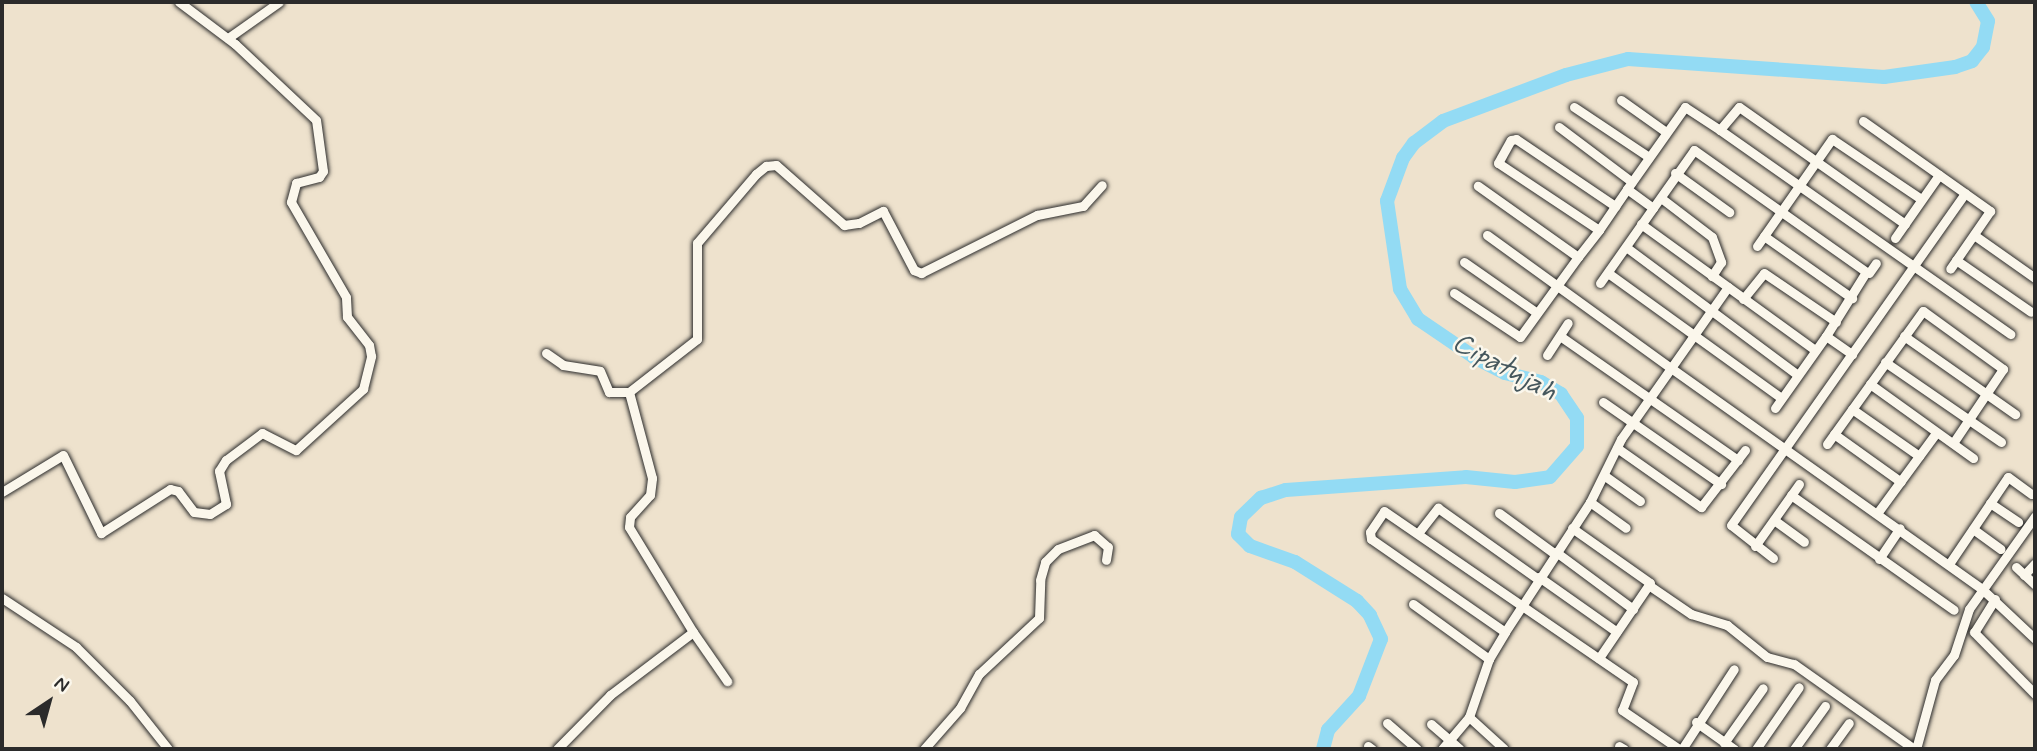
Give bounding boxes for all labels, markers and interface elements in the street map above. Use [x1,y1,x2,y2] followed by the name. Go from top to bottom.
[1446,326,1562,410] water label: Cipatujah
[14,667,84,737] north arrow
[49,671,74,698] text: N

